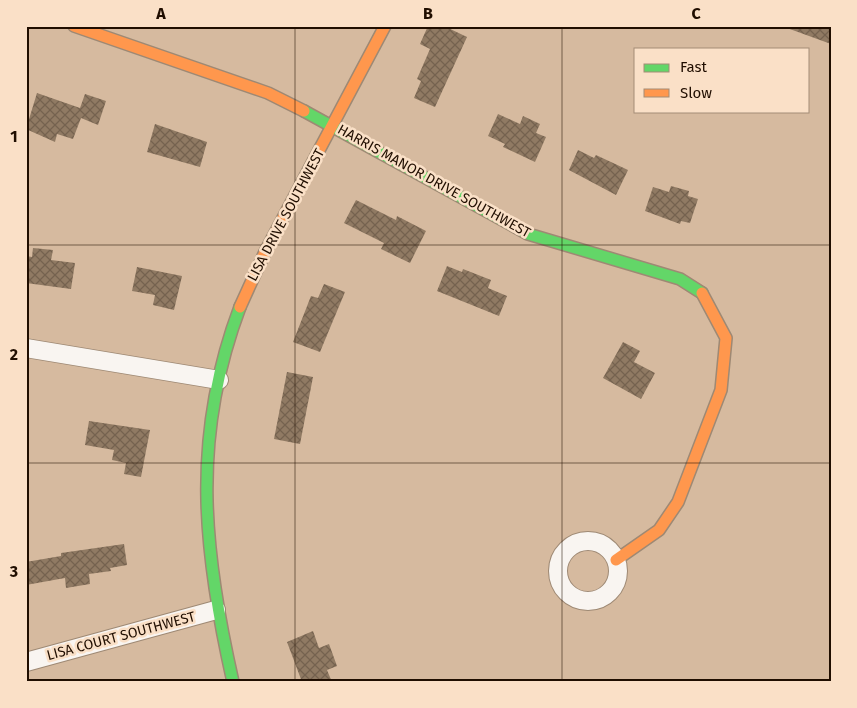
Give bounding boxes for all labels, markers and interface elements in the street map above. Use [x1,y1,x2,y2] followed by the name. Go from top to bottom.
[155,4,166,23] text: A
[423,4,433,23] text: B
[691,4,701,23] text: C
[634,48,810,112] legend
[680,58,707,76] text: Fast
[680,84,712,102] text: Slow
[335,121,534,242] street label: HARRIS MANOR DRIVE SOUTHWEST
[10,127,18,146] text: 1
[244,145,329,284] street label: LISA DRIVE SOUTHWEST
[10,345,18,364] text: 2
[9,562,18,581] text: 3
[45,608,198,664] street label: LISA COURT SOUTHWEST

